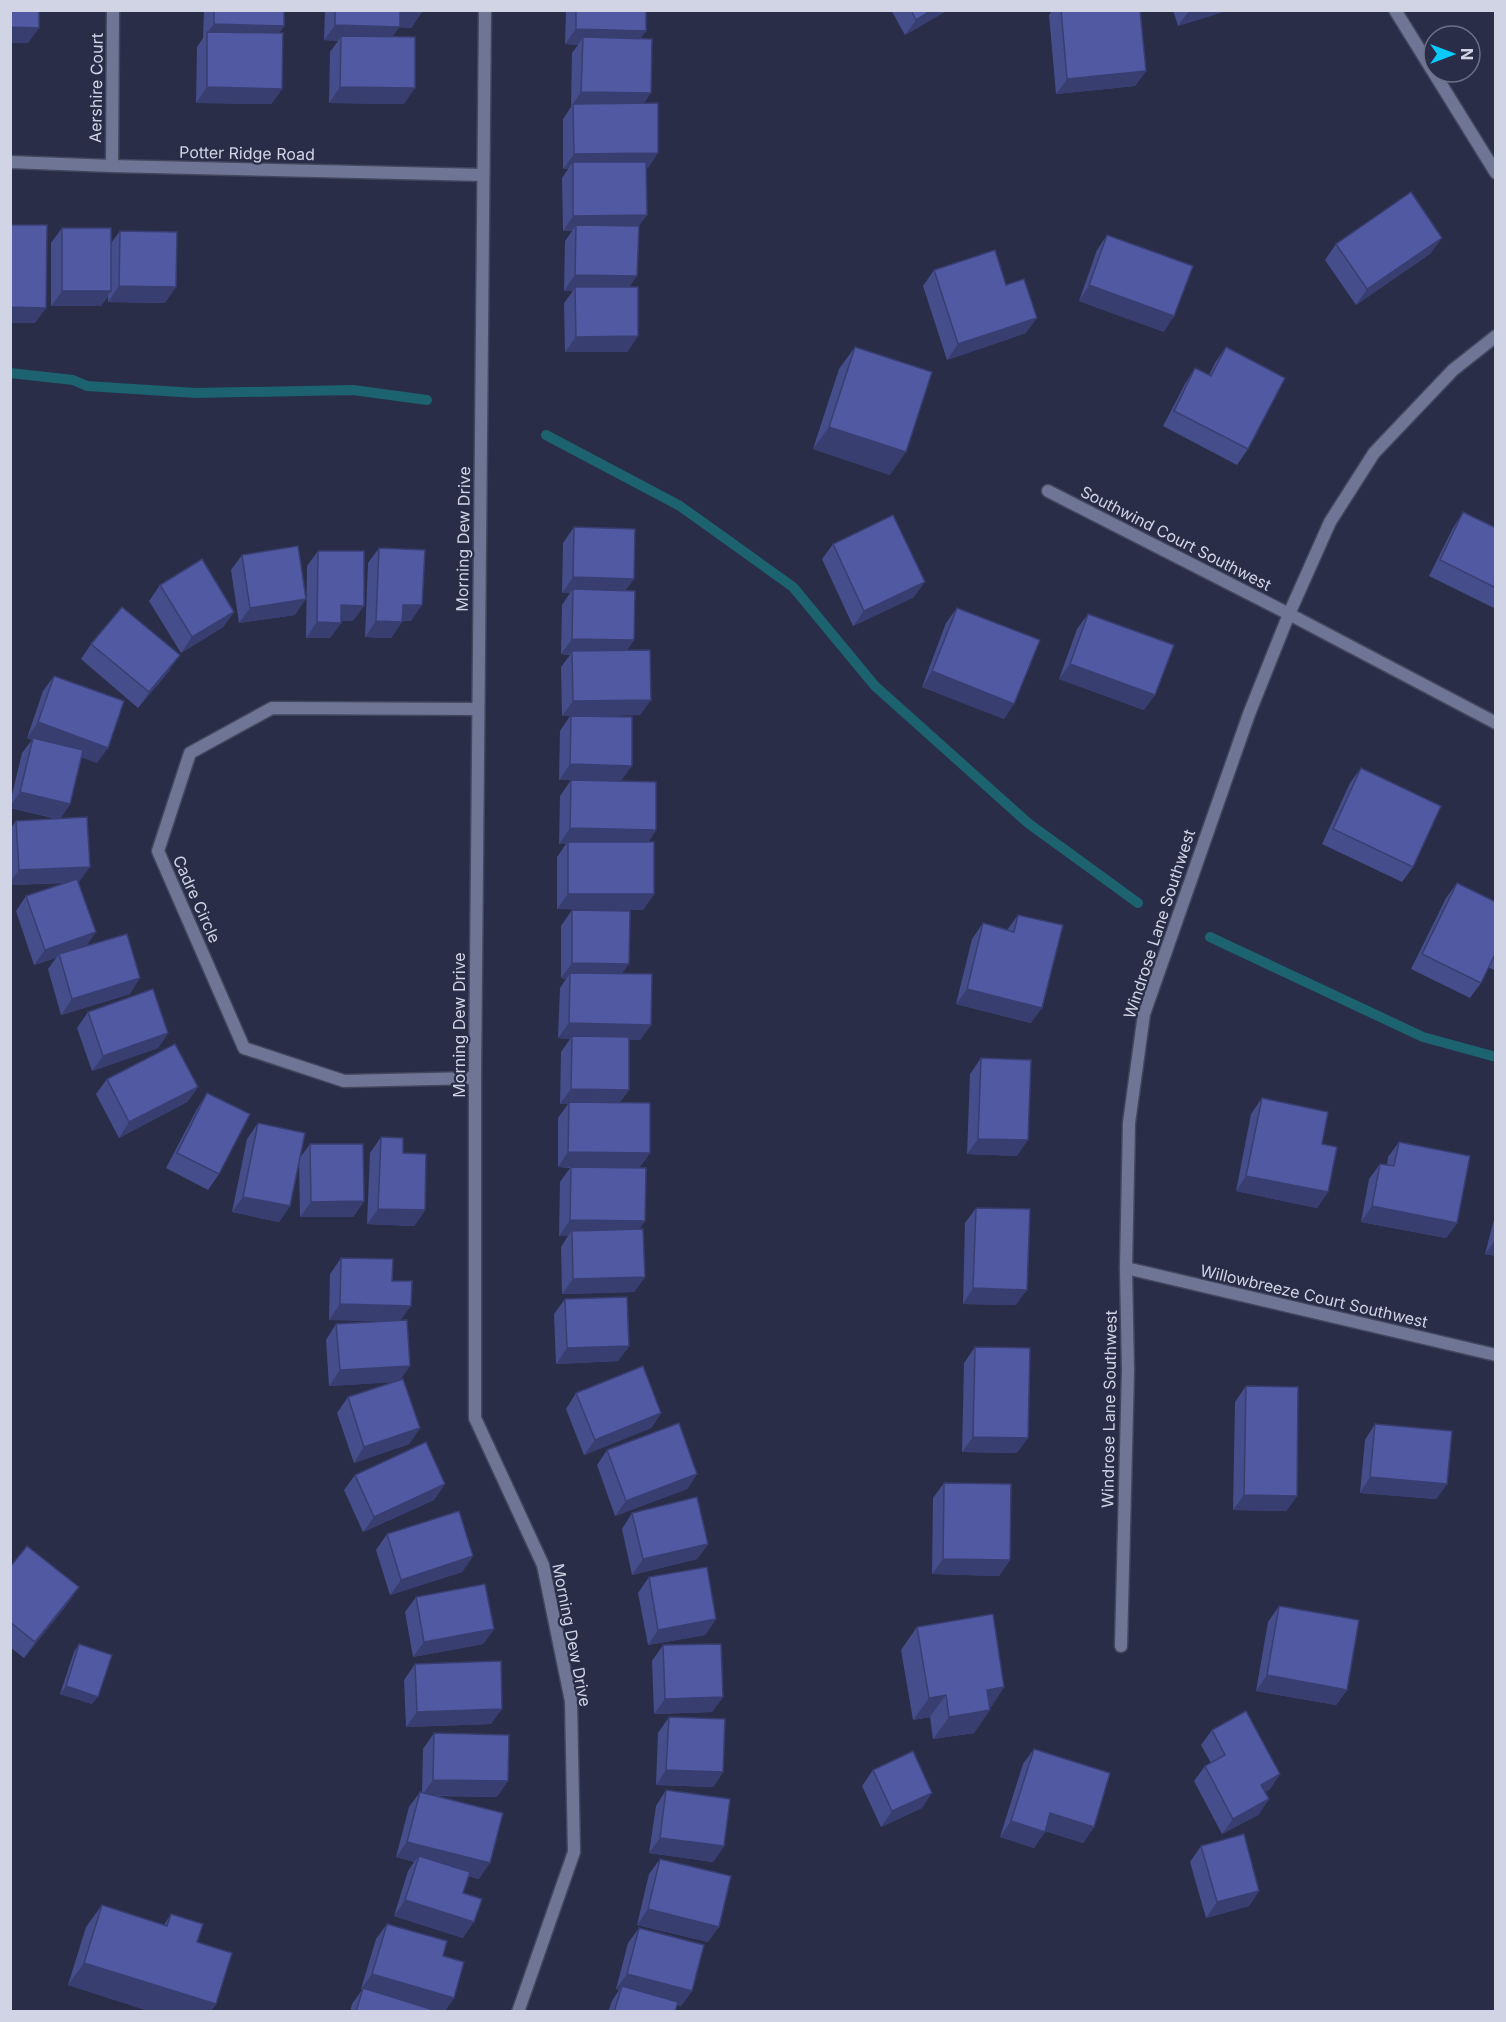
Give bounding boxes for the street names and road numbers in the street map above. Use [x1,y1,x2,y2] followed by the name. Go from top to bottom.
[85,33,107,143] street label: Aershire Court
[179,142,315,164] street label: Potter Ridge Road
[452,466,474,612] street label: Morning Dew Drive
[1077,481,1275,595] street label: Southwind Court Southwest
[1119,827,1199,1021] street label: Windrose Lane Southwest
[169,852,225,946] street label: Cadre Circle
[449,952,469,1098] street label: Morning Dew Drive
[1198,1260,1430,1332] street label: Willowbreeze Court Southwest
[1097,1310,1121,1508] street label: Windrose Lane Southwest
[548,1562,596,1708] street label: Morning Dew Drive

